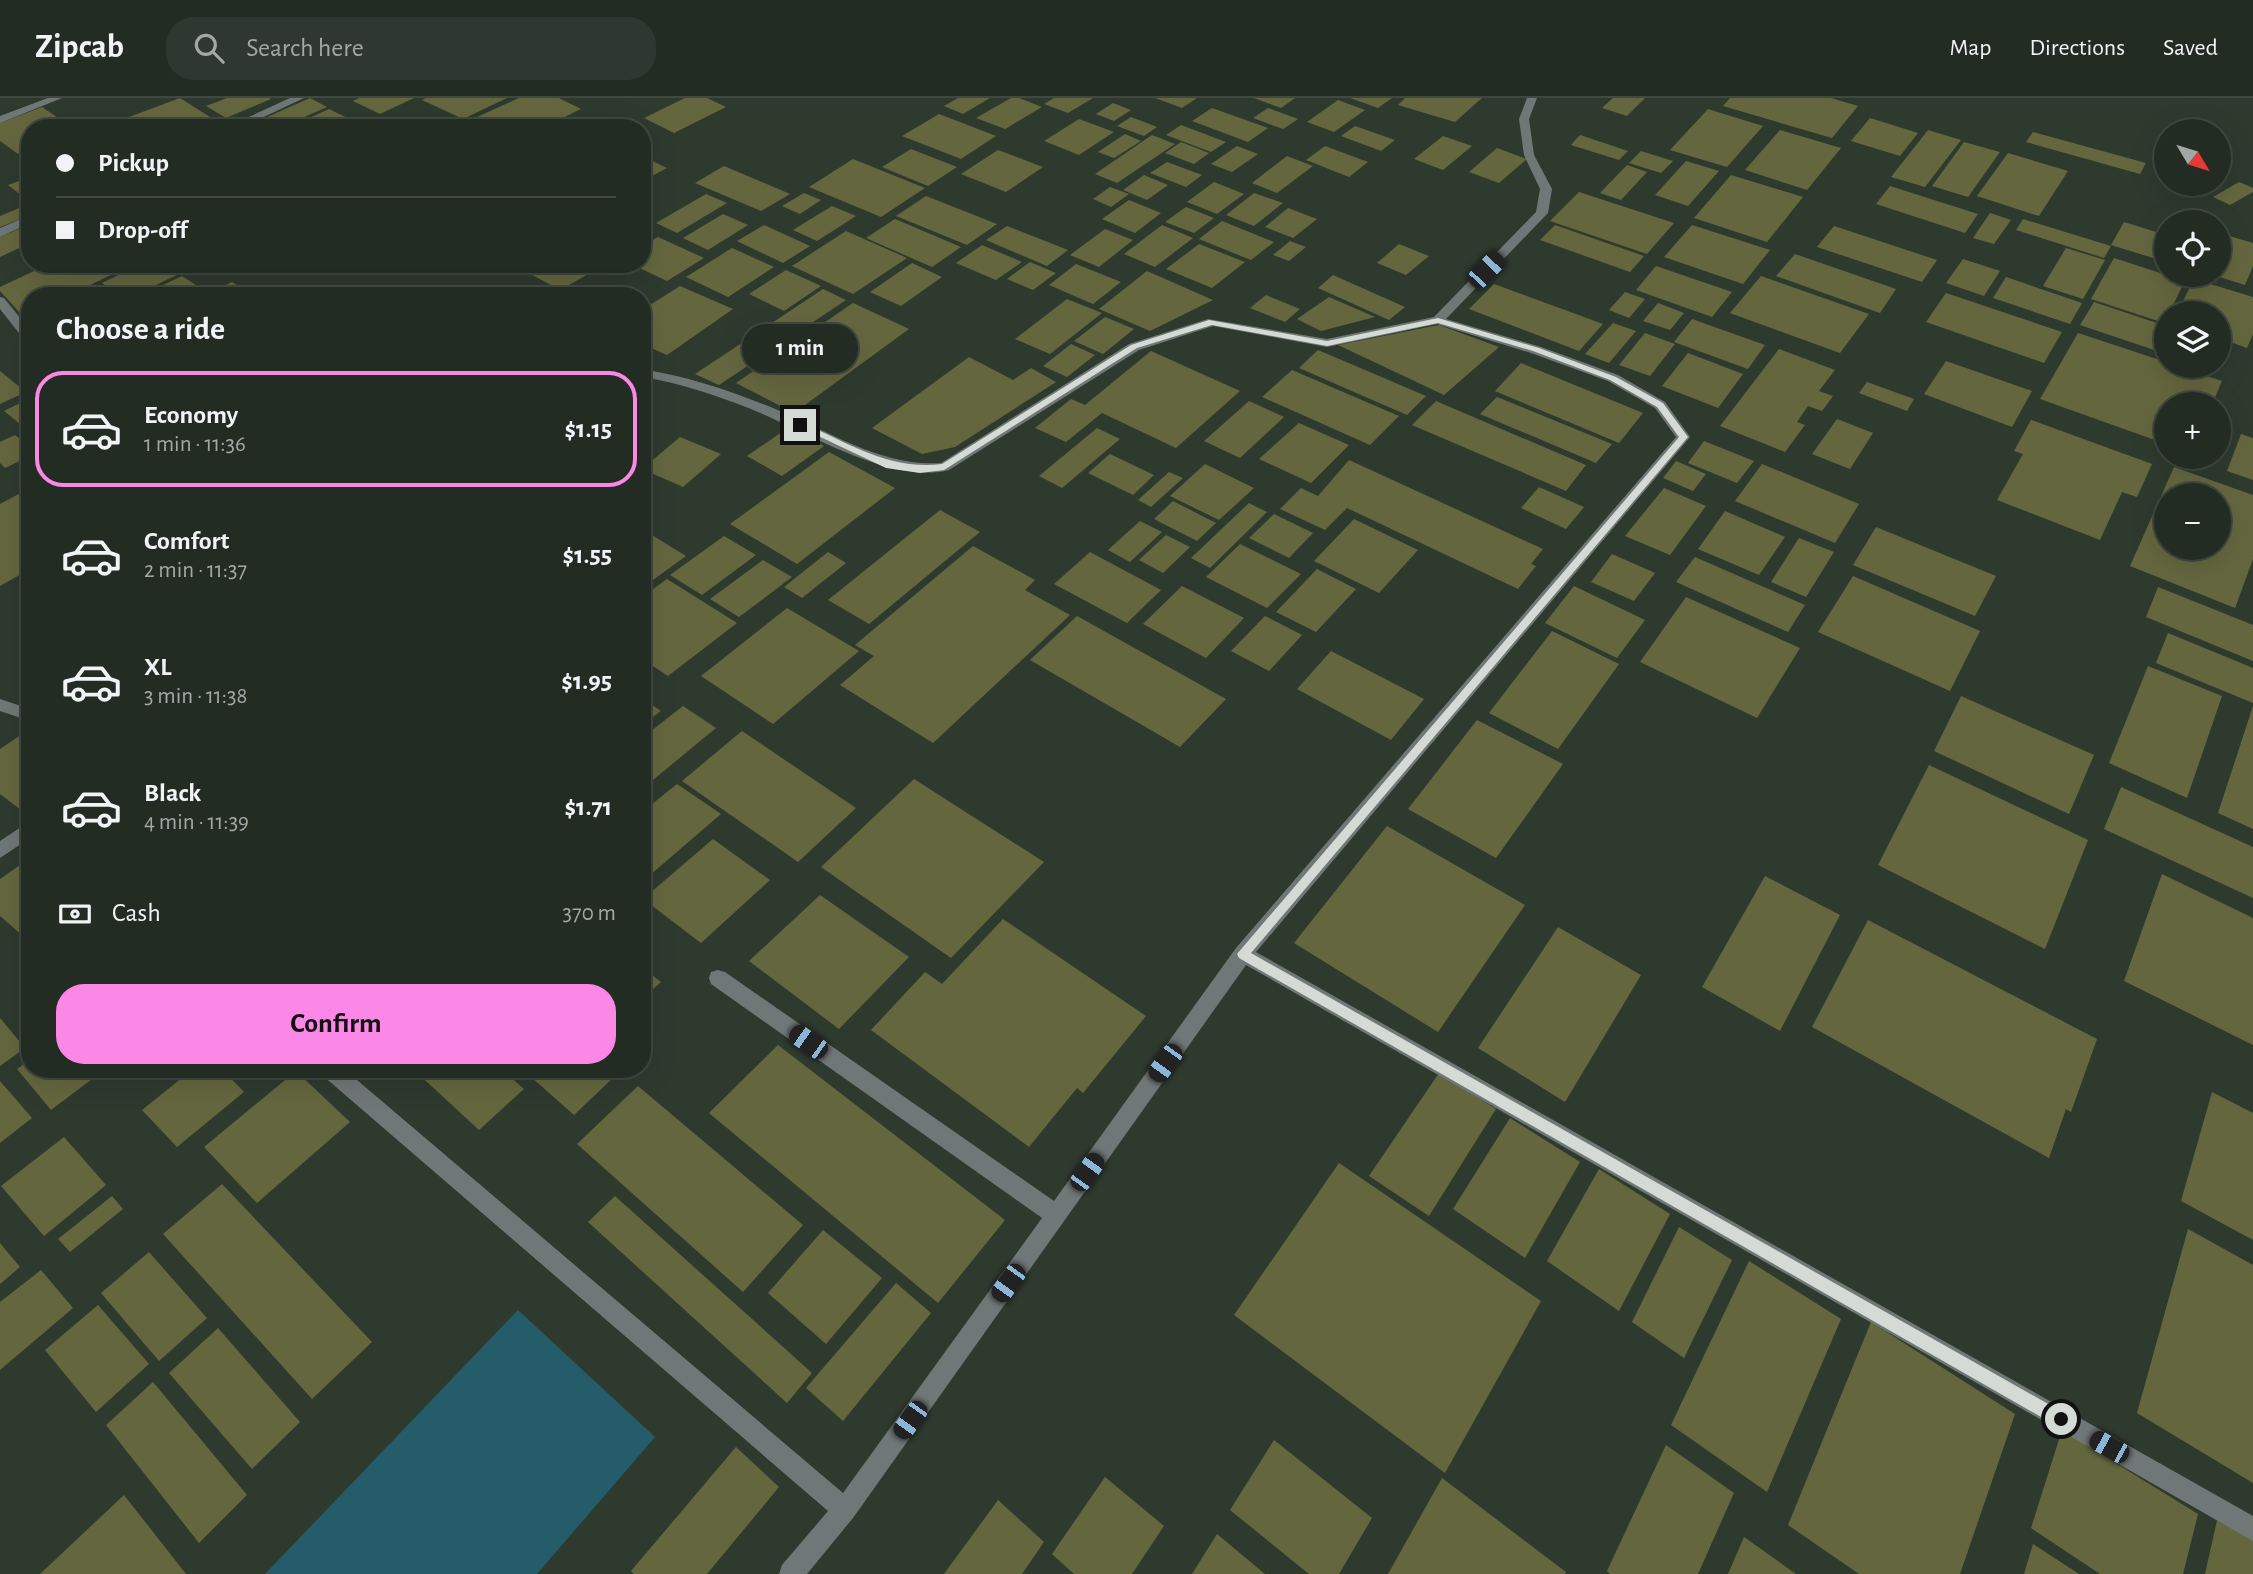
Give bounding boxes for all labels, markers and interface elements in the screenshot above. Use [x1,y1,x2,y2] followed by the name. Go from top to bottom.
[166,17,656,80] search box
[190,29,228,67] icon: search
[35,31,124,64] text: Zipcab
[246,35,364,61] text: Search here
[1949,36,1991,60] text: Map
[2029,36,2125,60] text: Directions
[2163,36,2218,60] text: Saved
[2154,119,2231,196] north arrow
[2154,119,2231,560] map controls
[98,150,169,176] text: Pickup
[2154,210,2231,287] button: locate
[98,217,187,243] text: Drop-off
[1464,248,1509,292] car
[2154,301,2231,378] button: layers
[56,313,225,345] text: Choose a ride
[742,324,858,372] callout: 1 min
[776,337,824,360] text: 1 min
[2154,392,2231,469] button: +
[60,398,123,461] icon: car
[144,402,238,428] text: Economy
[784,409,816,441] route end
[564,416,612,442] text: $1.15
[144,433,246,456] text: 1 min · 11:36
[2154,483,2231,560] button: −
[60,524,123,587] icon: car
[144,528,229,554] text: Comfort
[563,542,612,568] text: $1.55
[144,559,247,582] text: 2 min · 11:37
[60,650,123,713] icon: car
[144,654,171,680] text: XL
[561,668,612,694] text: $1.95
[144,685,247,708] text: 3 min · 11:38
[60,776,123,839] icon: car
[144,780,201,806] text: Black
[564,794,612,820] text: $1.71
[144,811,249,834] text: 4 min · 11:39
[56,895,94,933] icon: cash
[112,900,161,926] text: Cash
[563,902,616,925] text: 370 m
[56,984,616,1064] button: Confirm
[785,1021,832,1063] car
[1145,1040,1186,1086] car
[1067,1149,1108,1195] car
[988,1260,1029,1306] car
[890,1397,931,1443] car
[2045,1403,2077,1435] route start
[2086,1428,2133,1466] car

